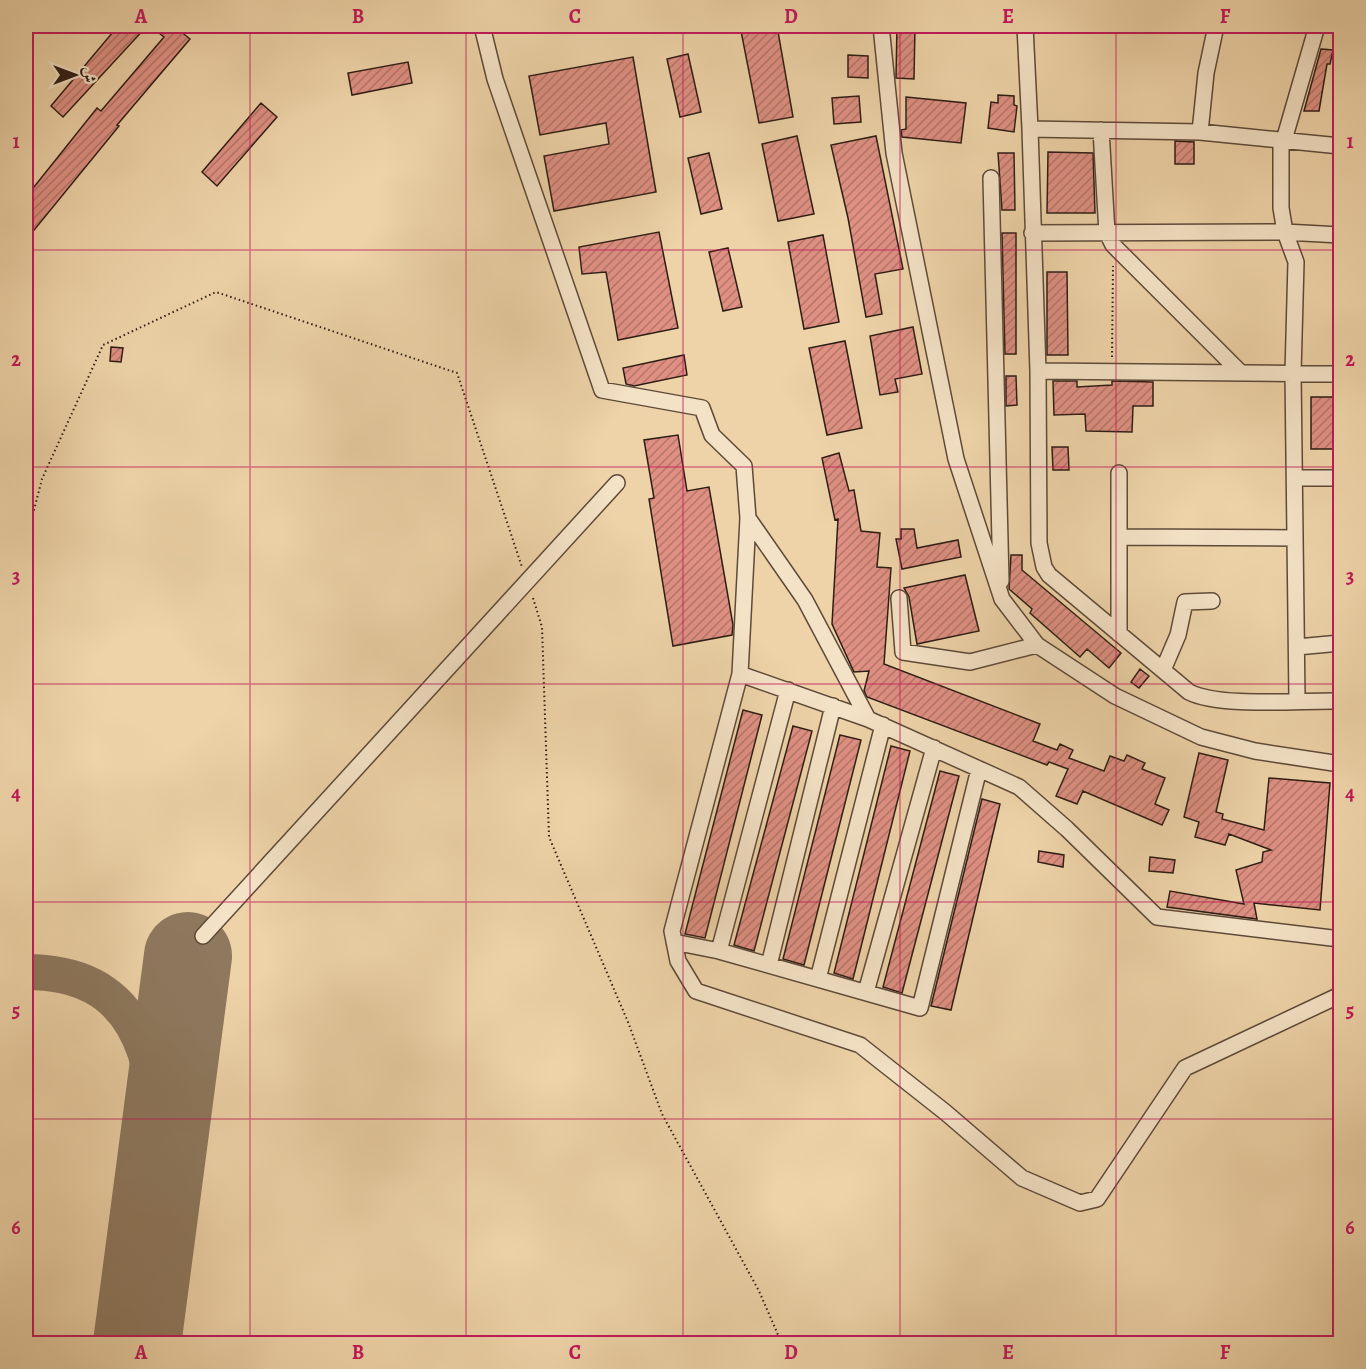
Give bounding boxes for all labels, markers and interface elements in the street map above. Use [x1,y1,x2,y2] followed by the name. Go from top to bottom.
[134,3,148,30] text: A
[352,3,364,30] text: B
[569,3,581,30] text: C
[784,3,798,30] text: D
[1002,3,1014,30] text: E
[1220,3,1231,30] text: F
[45,45,105,105] north arrow
[78,67,100,83] text: ش
[12,128,20,155] text: 1
[1346,128,1354,155] text: 1
[11,346,21,373] text: 2
[1345,346,1355,373] text: 2
[12,563,20,590] text: 3
[1346,563,1354,590] text: 3
[11,780,21,807] text: 4
[1345,780,1355,807] text: 4
[12,997,20,1024] text: 5
[1346,997,1354,1024] text: 5
[11,1214,21,1241] text: 6
[1345,1214,1355,1241] text: 6
[134,1339,148,1366] text: A
[352,1339,364,1366] text: B
[569,1339,581,1366] text: C
[784,1339,798,1366] text: D
[1002,1339,1014,1366] text: E
[1220,1339,1231,1366] text: F

